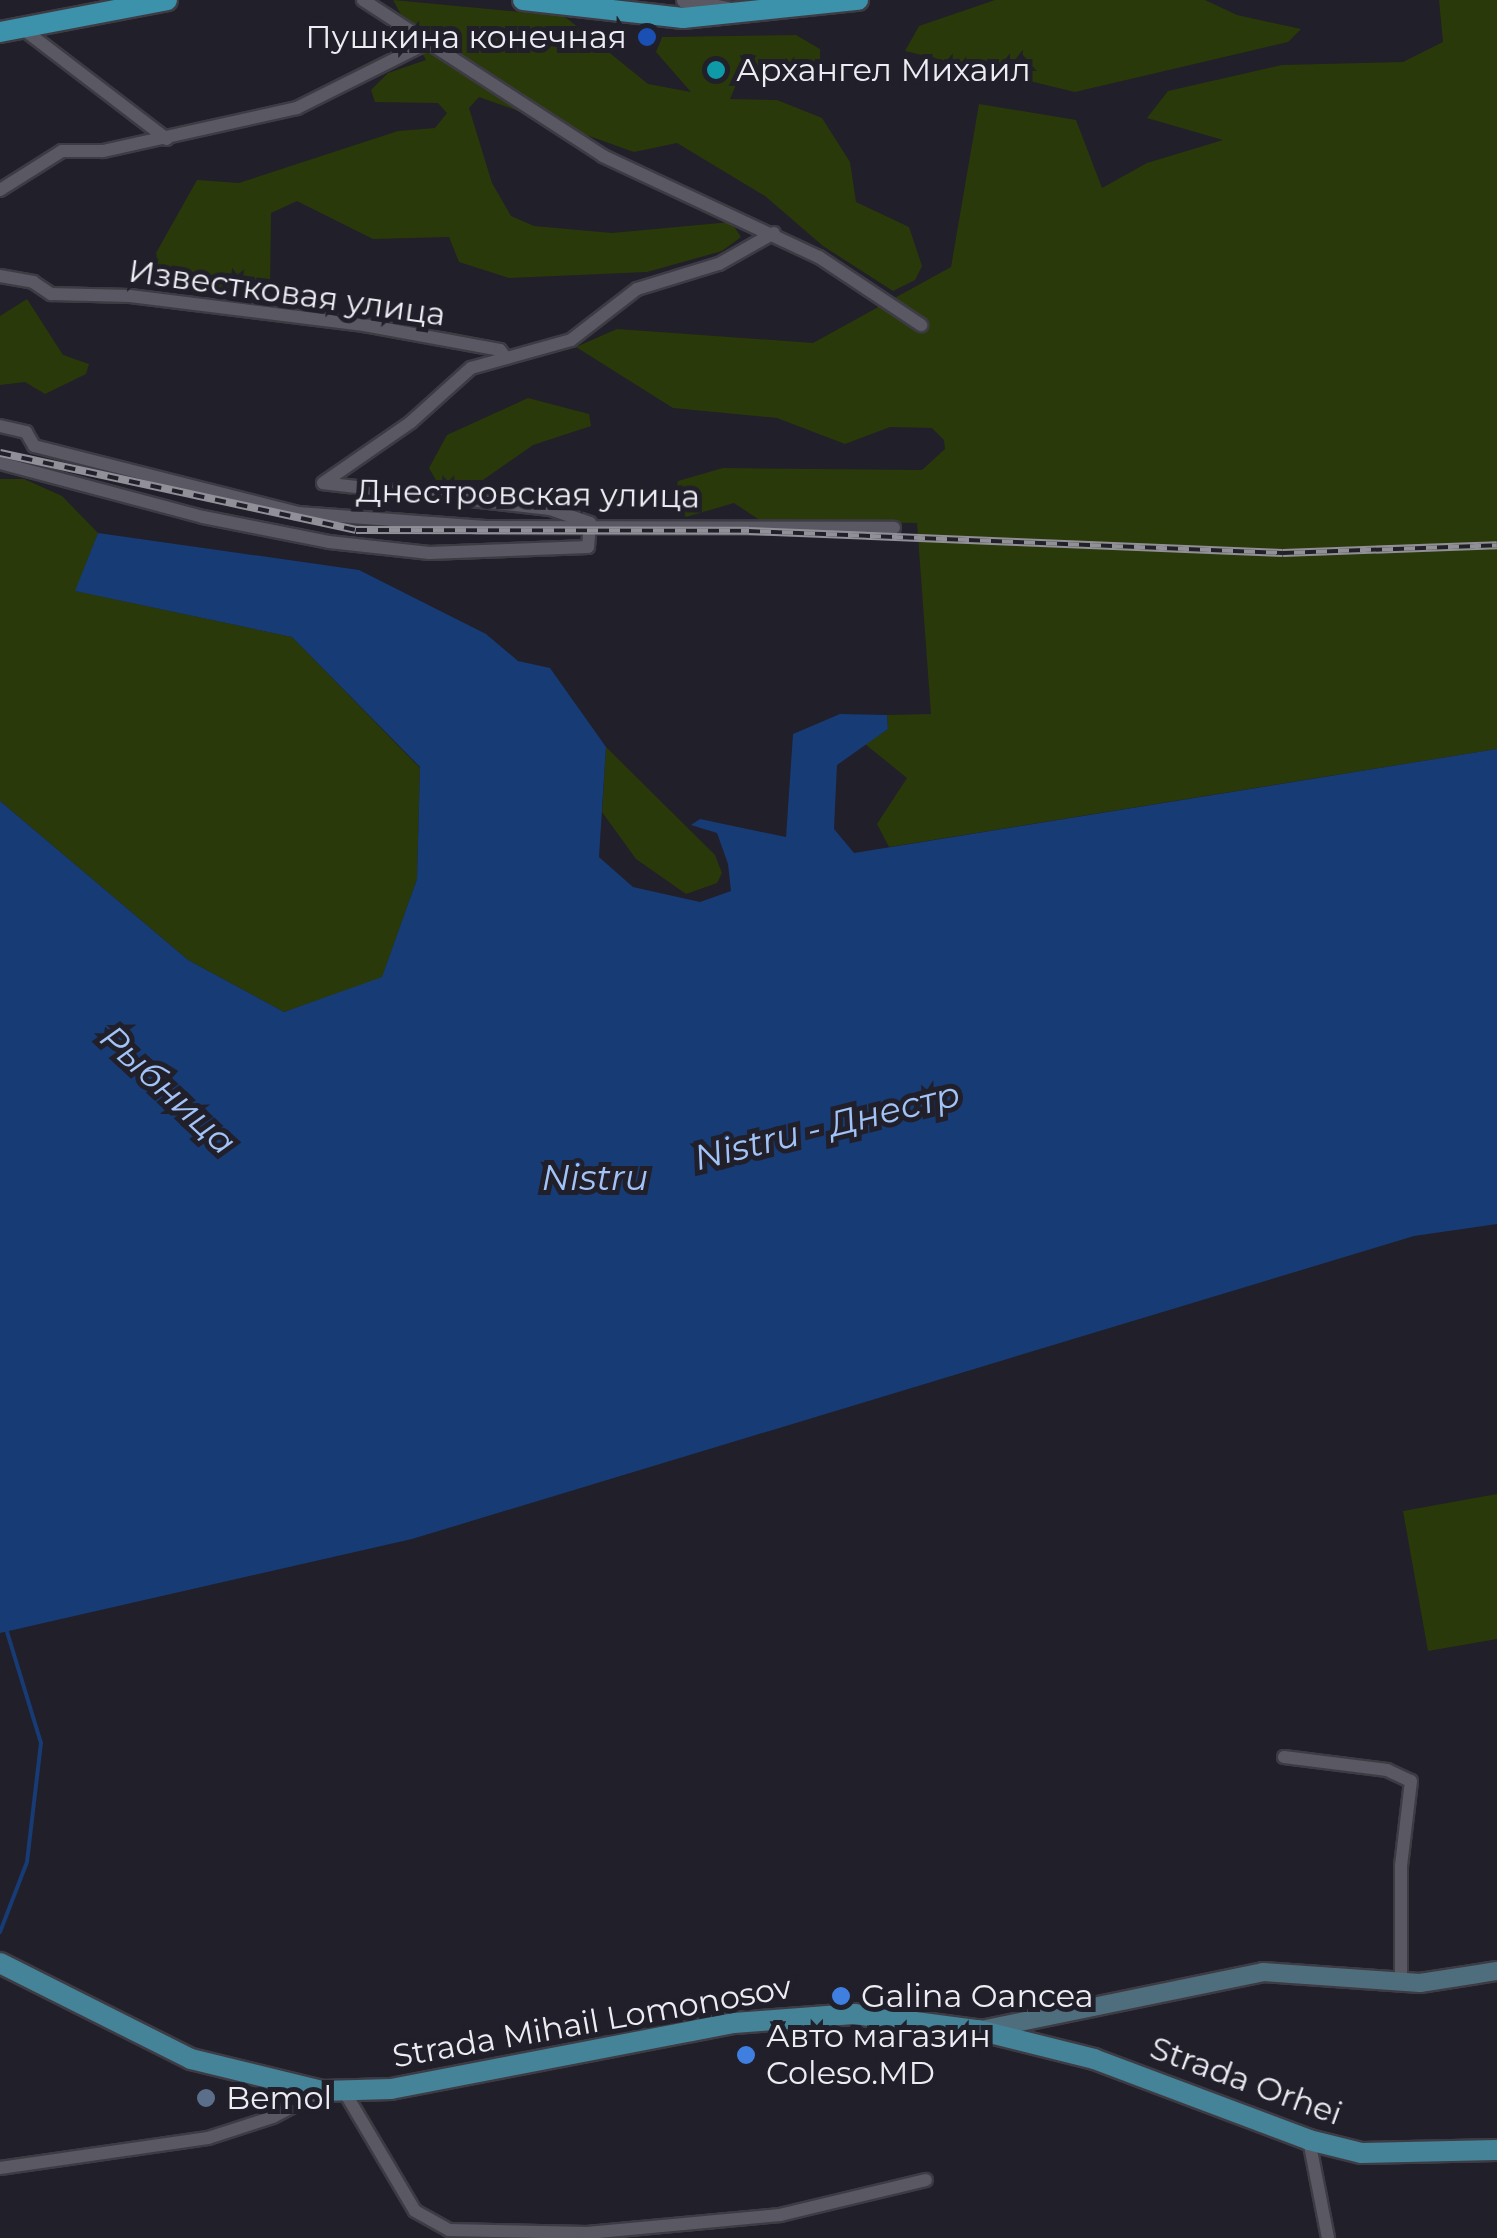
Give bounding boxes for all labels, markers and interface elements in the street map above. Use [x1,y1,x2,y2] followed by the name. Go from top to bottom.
[305,18,627,56] place label: Пушкина конечная
[636,26,658,48] marker: Пушкина конечная
[736,51,1031,89] place label: Архангел Михаил
[705,59,727,81] marker: Архангел Михаил
[126,252,448,334] street label: Известковая улица
[356,472,700,516] street label: Днестровская улица
[91,1017,245,1163] water label: Рыбница
[690,1073,964,1179] water label: Nistru - Днестр
[542,1157,648,1199] water label: Nistru
[390,1968,794,2076] street label: Strada Mihail Lomonosov
[861,1977,1094,2015] place label: Galina Oancea
[830,1985,852,2007] marker: Galina Oancea
[766,2018,991,2093] place label: Авто магазин Coleso.MD
[1145,2029,1347,2133] street label: Strada Orhei
[735,2044,757,2066] marker: Авто магазин Coleso.MD
[226,2079,332,2117] place label: Bemol
[195,2087,217,2109] marker: Bemol

